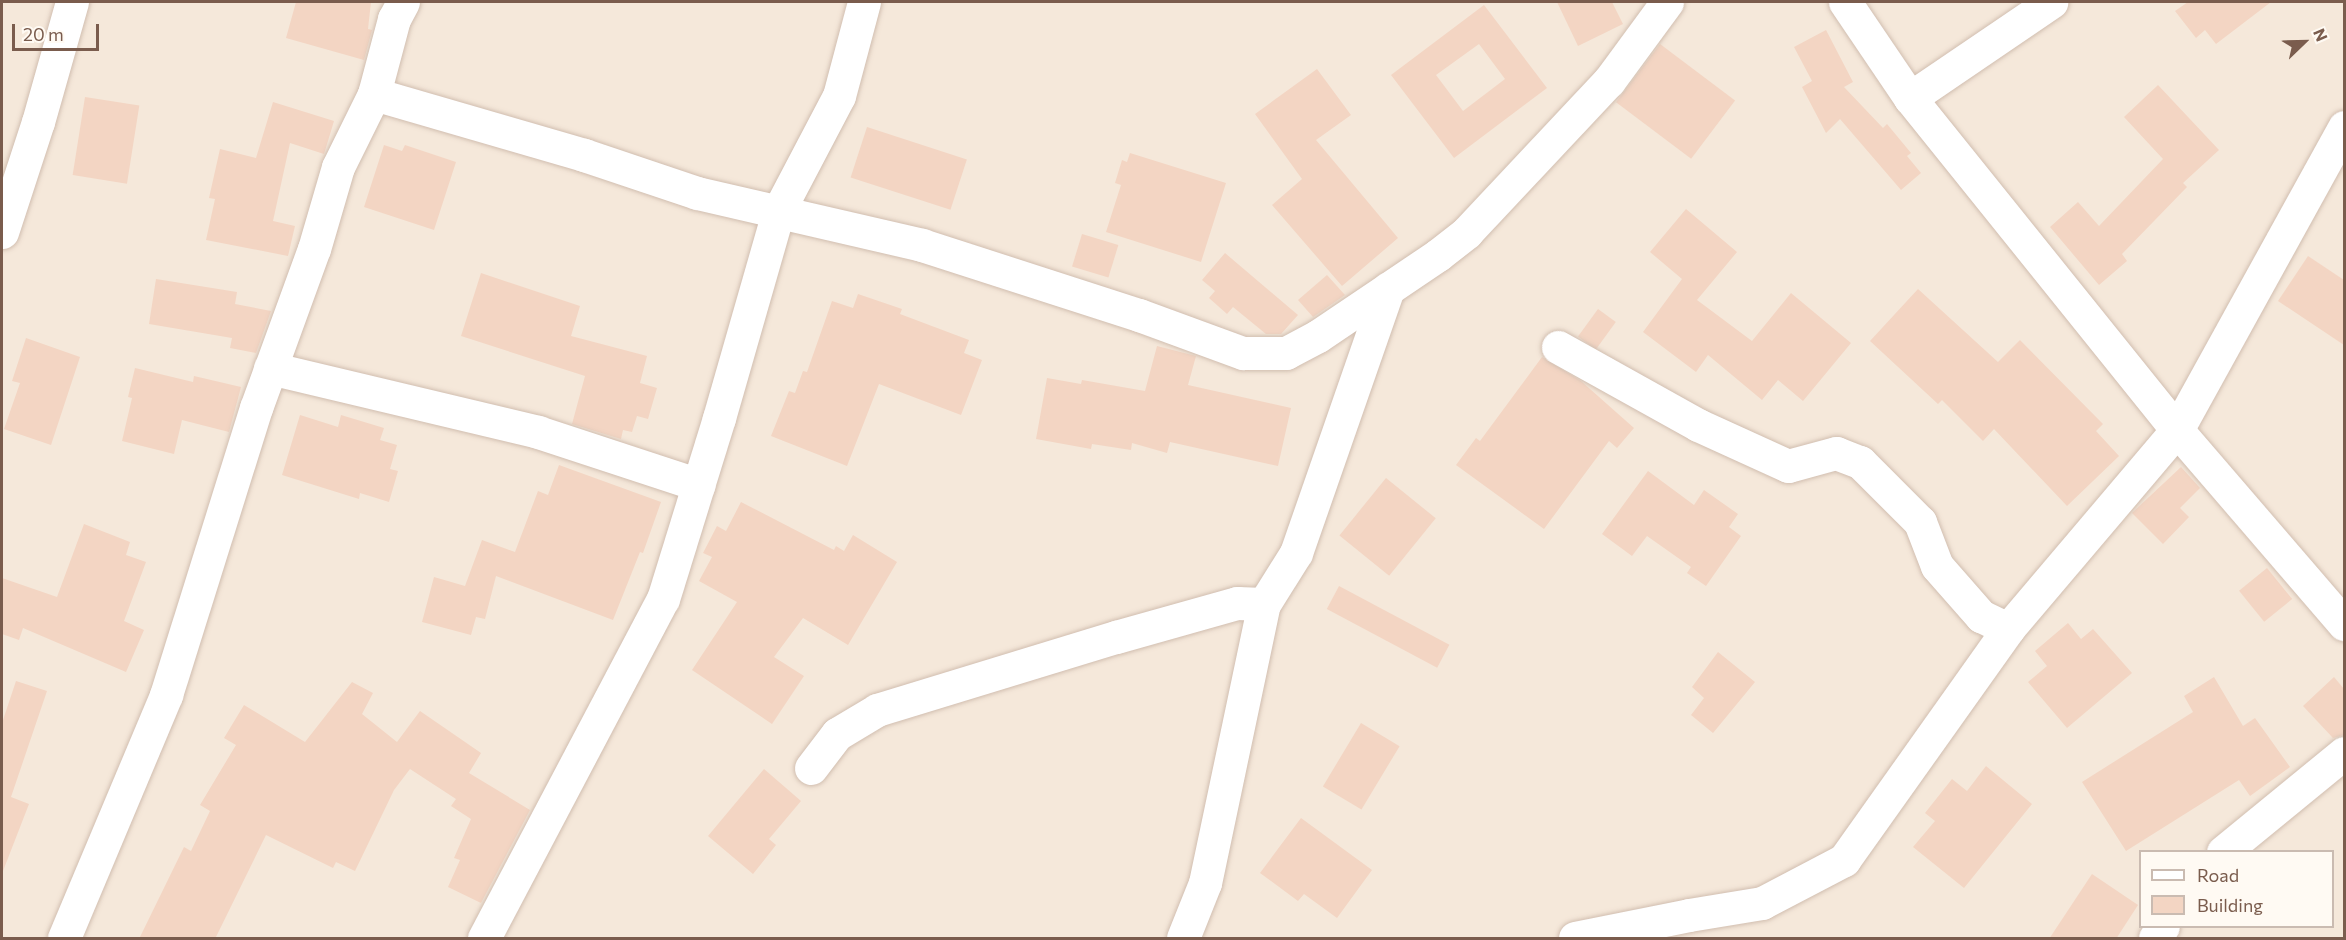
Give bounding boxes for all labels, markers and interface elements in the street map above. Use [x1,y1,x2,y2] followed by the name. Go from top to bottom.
[15,12,102,50] scale bar
[2274,12,2334,72] north arrow
[23,23,64,45] text: 20 m
[2310,26,2332,44] text: N
[2139,850,2334,928] legend
[2197,864,2239,886] text: Road
[2197,894,2263,916] text: Building

